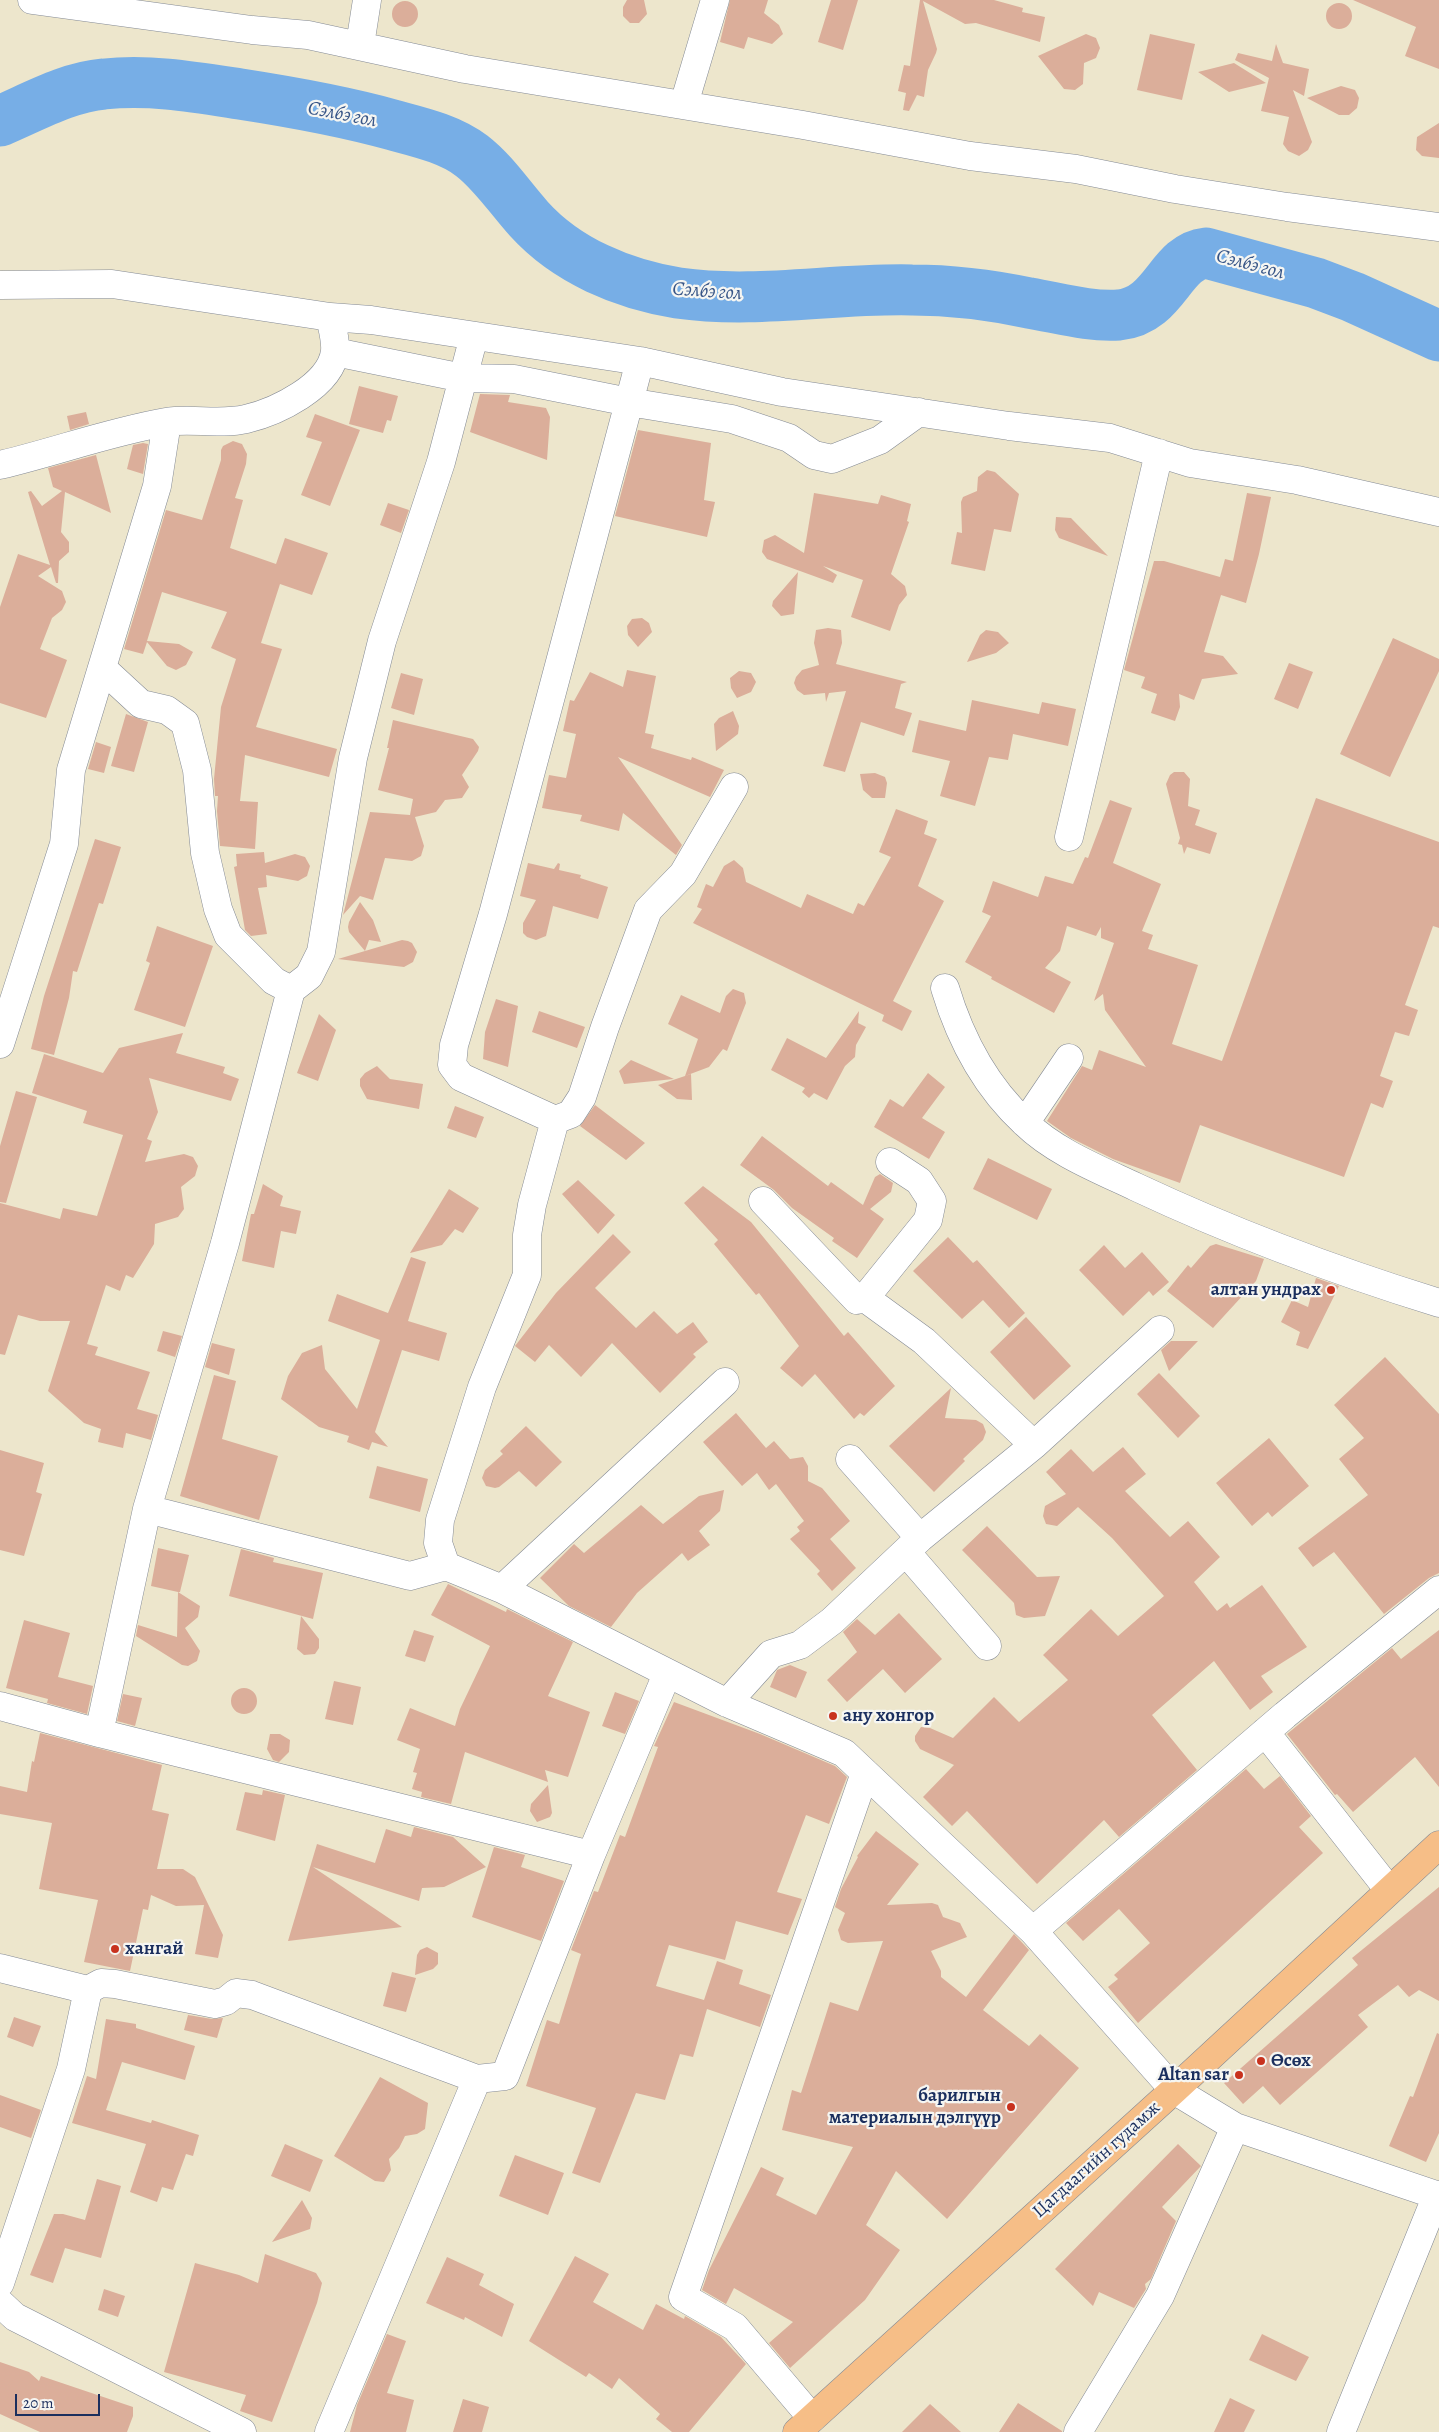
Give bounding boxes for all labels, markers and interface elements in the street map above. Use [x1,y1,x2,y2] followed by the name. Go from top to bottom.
[306,97,378,133] water label: Сэлбэ гол
[1213,244,1287,286] water label: Сэлбэ гол
[672,278,742,306] water label: Сэлбэ гол
[1211,1279,1321,1301] place label: алтан ундрах
[1325,1284,1337,1296] marker: алтан ундрах
[843,1705,934,1727] place label: ану хонгор
[827,1710,839,1722] marker: ану хонгор
[125,1938,183,1960] place label: хангай
[109,1943,121,1955] marker: хангай
[1271,2050,1311,2072] place label: Өсөх
[1255,2055,1267,2067] marker: Өсөх
[1158,2064,1229,2086] place label: Altan sar
[1233,2069,1245,2081] marker: Altan sar
[829,2085,1001,2129] place label: барилгын материалын дэлгүүр
[1029,2097,1165,2223] street label: Цагдаагийн гудамж
[1005,2101,1017,2113] marker: барилгын материалын дэлгүүр
[18,2384,102,2416] scale bar
[23,2393,54,2413] text: 20 m

